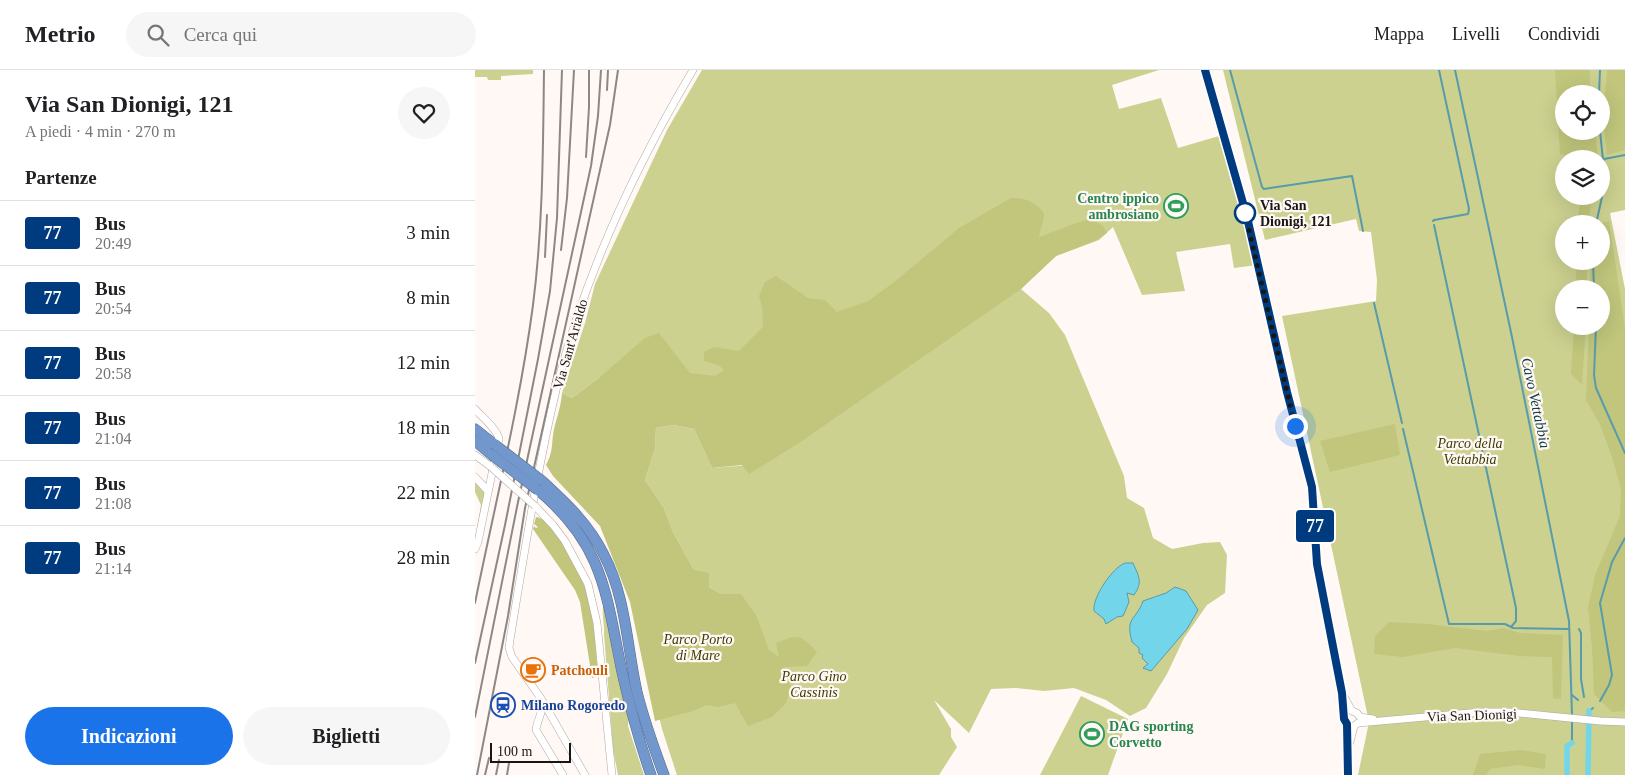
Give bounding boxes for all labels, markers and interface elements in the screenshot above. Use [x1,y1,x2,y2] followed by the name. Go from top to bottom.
[126,12,476,57] search box
[25,21,96,47] text: Metrio
[144,21,172,49] icon: search
[184,24,257,45] text: Cerca qui
[1374,24,1424,44] text: Mappa
[1452,24,1500,44] text: Livelli
[1528,24,1600,44] text: Condividi
[1555,85,1610,335] map controls
[1555,85,1610,140] button: locate
[398,87,450,139] button: heart
[25,91,234,117] text: Via San Dionigi, 121
[25,123,176,140] text: A piedi · 4 min · 270 m
[1555,150,1610,205] button: layers
[25,167,97,188] text: Partenze
[1077,191,1159,222] place label: Centro ippico ambrosiano
[1163,193,1189,219] sports icon: Centro ippico ambrosiano
[1260,198,1332,229] place label: Via San Dionigi, 121
[1234,202,1256,224] marker: Via San Dionigi, 121
[95,213,126,234] text: Bus
[1555,215,1610,270] button: +
[406,222,450,243] text: 3 min
[44,223,62,243] text: 77
[95,235,131,252] text: 20:49
[95,278,126,299] text: Bus
[1555,280,1610,335] button: −
[406,287,450,308] text: 8 min
[44,288,62,308] text: 77
[550,297,591,391] street label: Via Sant'Arialdo
[95,300,131,317] text: 20:54
[95,343,126,364] text: Bus
[397,352,450,373] text: 12 min
[44,353,62,373] text: 77
[1519,356,1553,450] water label: Cavo Vettabbia
[95,365,131,382] text: 20:58
[95,408,126,429] text: Bus
[1283,414,1308,439] your location
[397,417,450,438] text: 18 min
[44,418,62,438] text: 77
[95,430,131,447] text: 21:04
[1436,436,1503,467] park label: Parco della Vettabbia
[95,473,126,494] text: Bus
[397,482,450,503] text: 22 min
[44,483,62,503] text: 77
[95,495,131,512] text: 21:08
[1293,510,1337,542] line badge: 77
[1306,516,1324,536] text: 77
[95,538,126,559] text: Bus
[397,547,450,568] text: 28 min
[44,548,62,568] text: 77
[95,560,131,577] text: 21:14
[662,632,733,663] park label: Parco Porto di Mare
[520,657,546,683] cafe icon: Patchouli
[551,663,608,678] place label: Patchouli
[780,669,847,700] park label: Parco Gino Cassinis
[490,692,516,718] station icon: Milano Rogoredo
[521,698,625,713] place label: Milano Rogoredo
[1427,706,1517,725] street label: Via San Dionigi
[25,707,233,765] button: Indicazioni
[243,707,450,765] button: Biglietti
[1109,719,1193,750] place label: DAG sporting Corvetto
[1079,721,1105,747] sports icon: DAG sporting Corvetto
[490,740,571,763] scale bar
[497,744,532,759] text: 100 m

